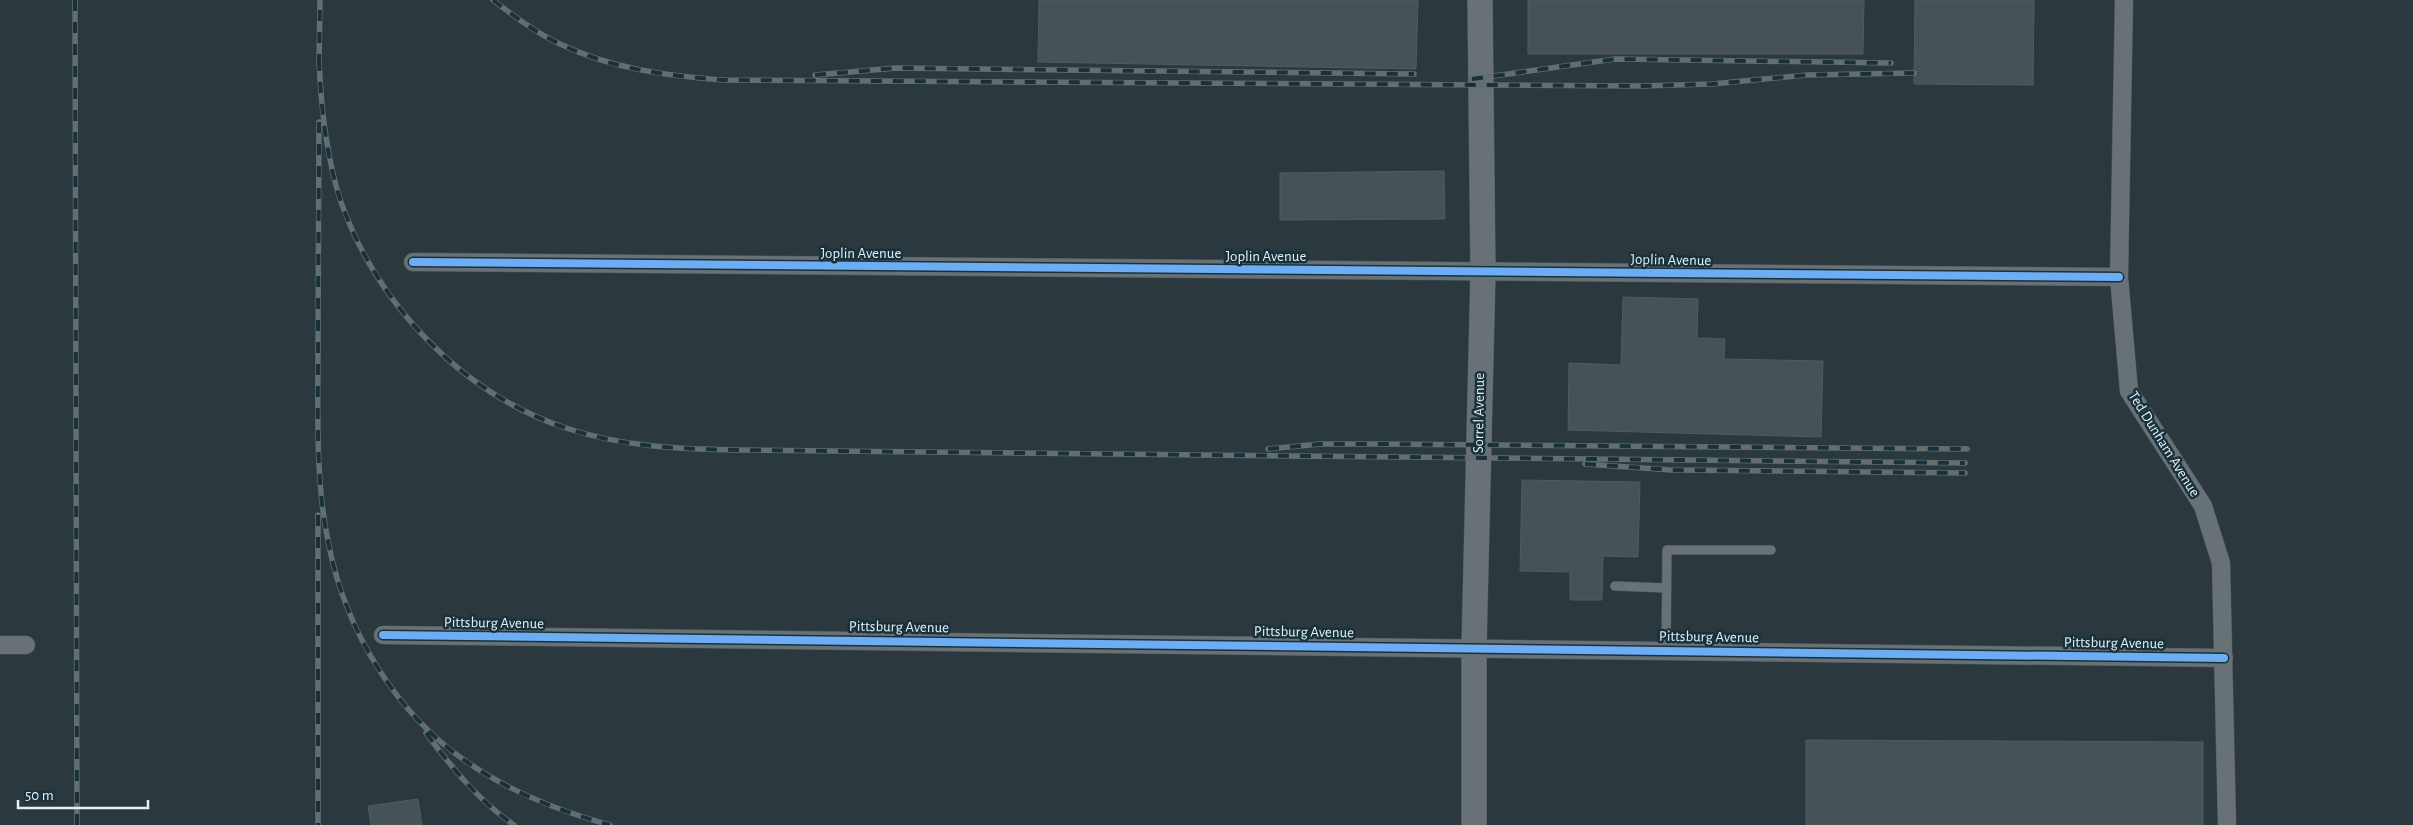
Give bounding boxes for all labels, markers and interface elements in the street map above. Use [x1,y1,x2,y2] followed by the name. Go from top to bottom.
[821,246,901,261] street label: Joplin Avenue
[1226,249,1306,264] street label: Joplin Avenue
[1631,252,1712,268] street label: Joplin Avenue
[1471,373,1487,453] street label: Sorrel Avenue
[2126,389,2203,499] street label: Ted Dunham Avenue
[444,615,544,631] street label: Pittsburg Avenue
[849,619,949,635] street label: Pittsburg Avenue
[1254,624,1354,640] street label: Pittsburg Avenue
[1659,629,1759,645] street label: Pittsburg Avenue
[2064,635,2164,651] street label: Pittsburg Avenue
[18,778,148,810] scale bar
[25,788,54,803] text: 50 m

